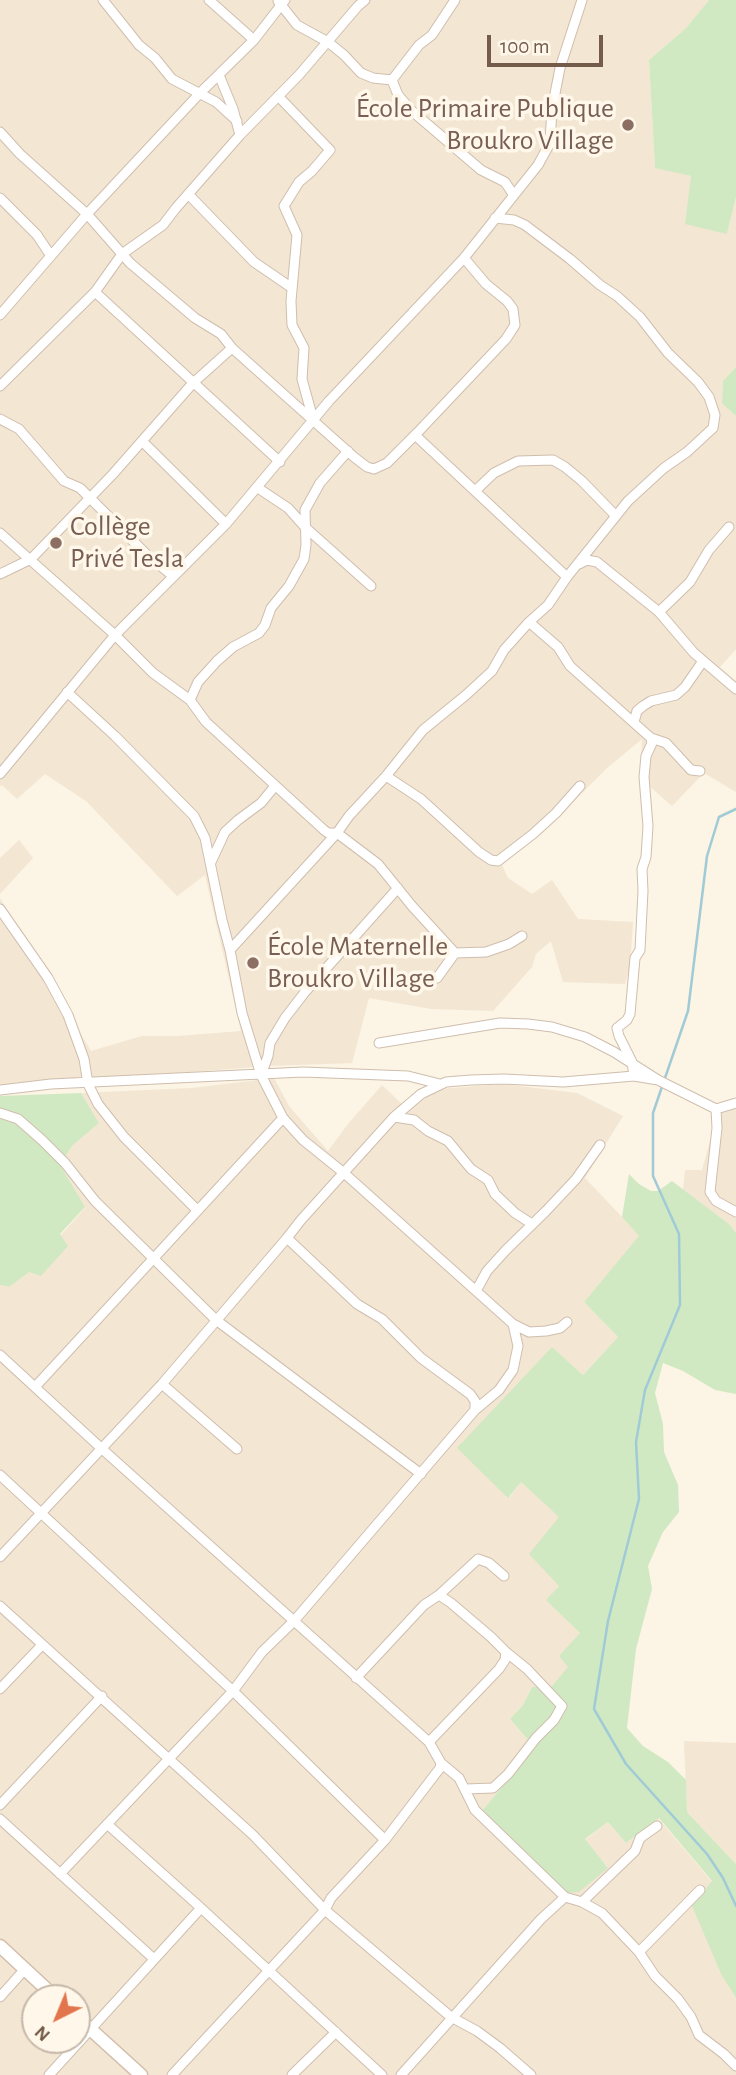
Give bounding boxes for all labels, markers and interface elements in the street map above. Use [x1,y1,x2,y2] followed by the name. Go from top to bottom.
[491,21,606,65] scale bar
[500,36,550,57] text: 100 m
[356,92,614,158] place label: École Primaire Publique Broukro Village
[620,117,636,133] marker: École Primaire Publique Broukro Village
[70,510,184,576] place label: Collège Privé Tesla
[48,535,64,551] marker: Collège Privé Tesla
[267,930,448,996] place label: École Maternelle Broukro Village
[245,955,261,971] marker: École Maternelle Broukro Village
[21,1984,91,2054] north arrow
[31,2022,54,2045] text: N

